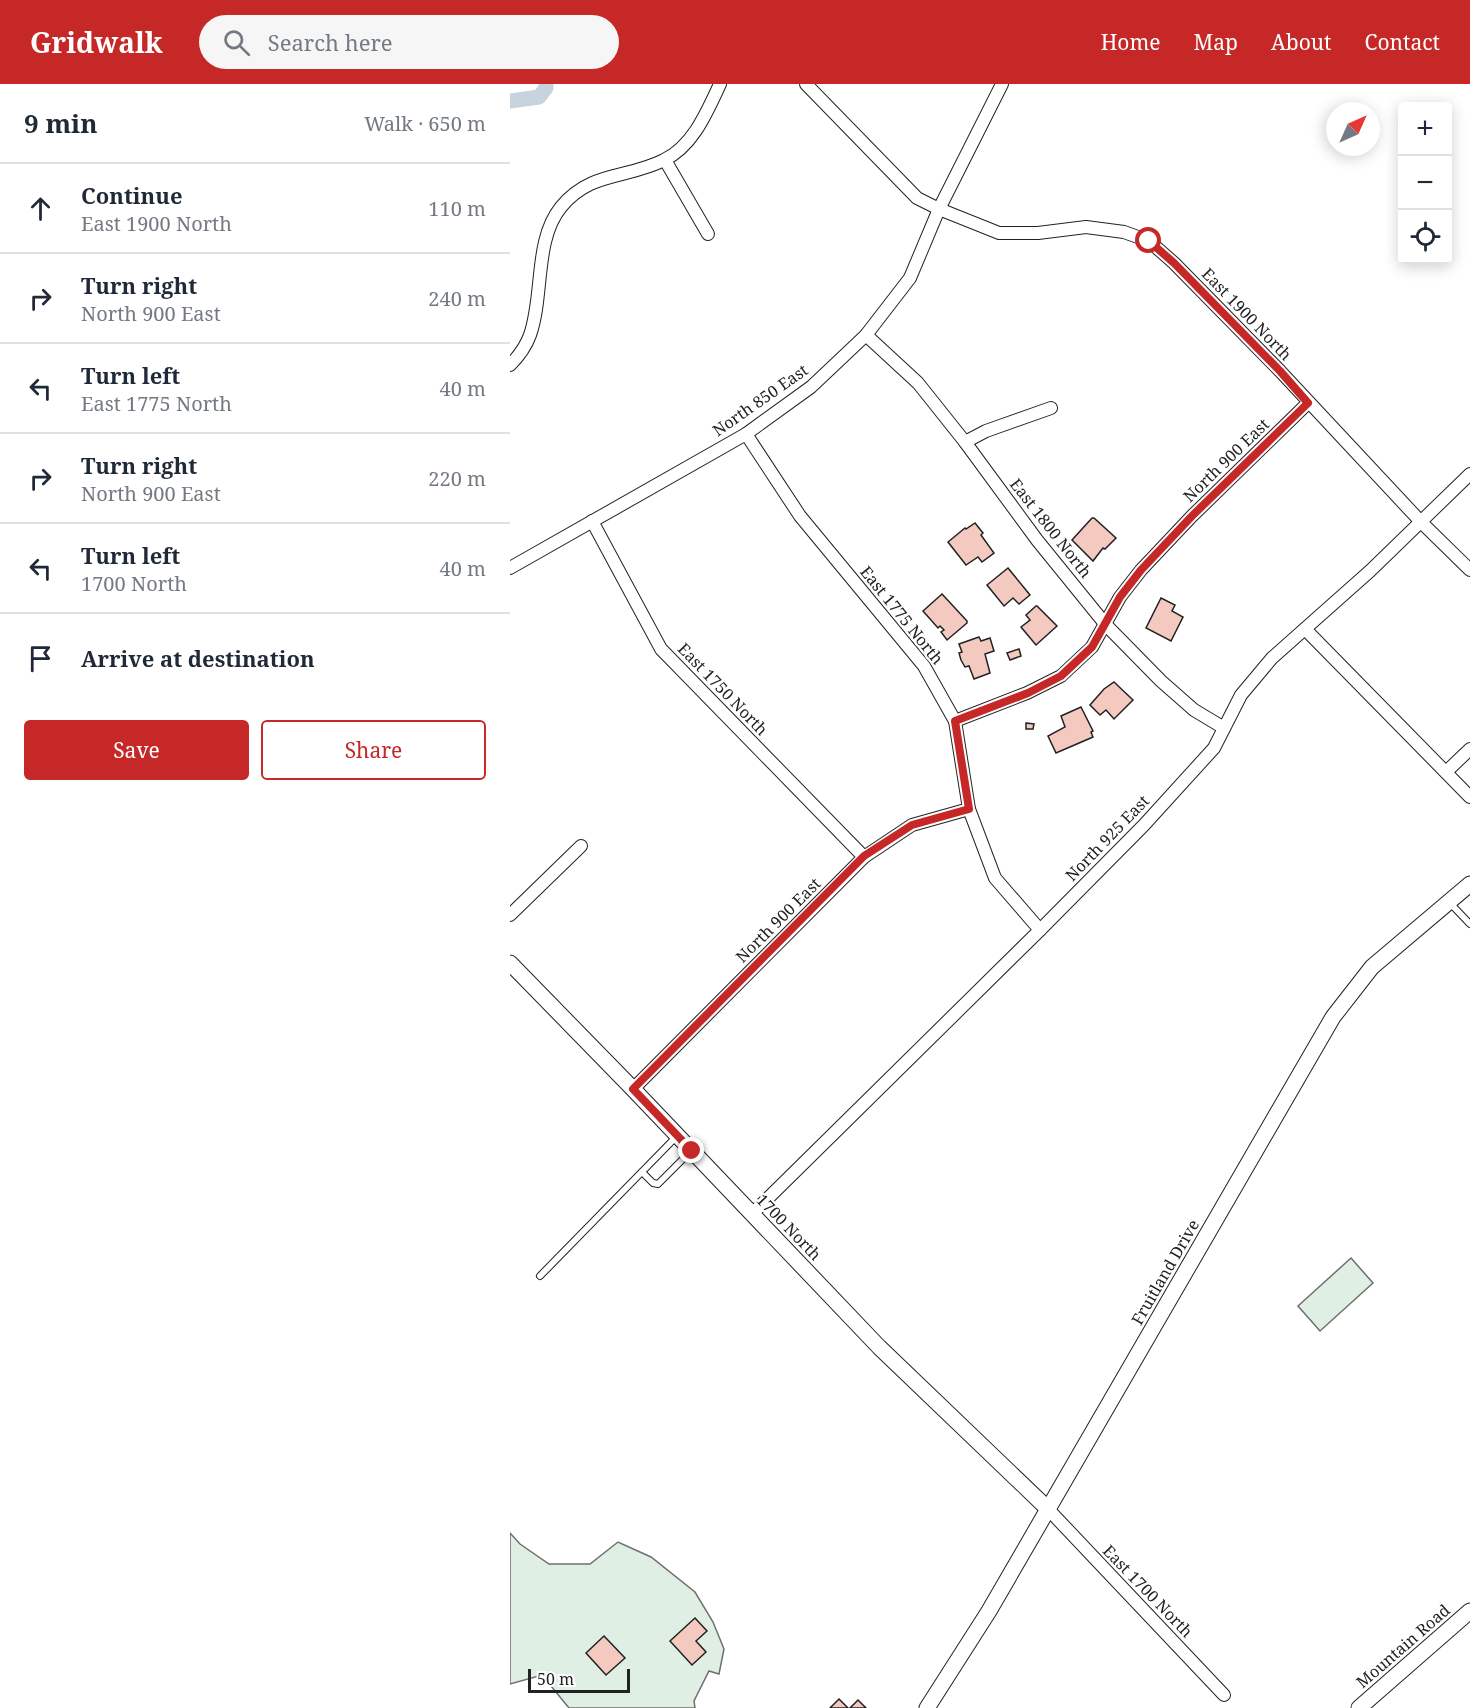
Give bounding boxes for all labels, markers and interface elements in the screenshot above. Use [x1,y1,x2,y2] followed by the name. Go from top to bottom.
[199,15,619,69] search box
[30,23,163,61] text: Gridwalk
[220,26,253,59] icon: search
[268,27,393,57] text: Search here
[1101,28,1161,56] text: Home
[1194,28,1238,56] text: Map
[1271,28,1332,56] text: About
[1365,28,1440,56] text: Contact
[1326,102,1380,156] north arrow
[1398,102,1452,264] map controls
[1398,102,1452,156] button: +
[24,105,98,141] text: 9 min
[364,110,486,137] text: Walk · 650 m
[1398,156,1452,210] button: −
[81,180,183,210] text: Continue
[24,192,57,225] icon: ahead
[428,195,486,222] text: 110 m
[81,210,232,237] text: East 1900 North
[1398,210,1452,264] button: locate
[1135,227,1161,253] route start
[1197,263,1297,365] street label: East 1900 North
[81,270,197,300] text: Turn right
[24,282,57,315] icon: right
[428,285,486,312] text: 240 m
[81,300,221,327] text: North 900 East
[708,359,812,441] street label: North 850 East
[81,360,180,390] text: Turn left
[24,372,57,405] icon: left
[440,375,486,402] text: 40 m
[81,390,232,417] text: East 1775 North
[1178,413,1274,507] street label: North 900 East
[81,450,197,480] text: Turn right
[24,462,57,495] icon: right
[428,465,486,492] text: 220 m
[1005,474,1097,582] street label: East 1800 North
[81,480,221,507] text: North 900 East
[81,540,180,570] text: Turn left
[24,552,57,585] icon: left
[440,555,486,582] text: 40 m
[855,561,949,669] street label: East 1775 North
[81,570,187,597] text: 1700 North
[673,638,773,740] street label: East 1750 North
[24,642,57,675] icon: arrive
[81,643,315,673] text: Arrive at destination
[24,720,249,780] button: Save
[261,720,486,780] button: Share
[1060,790,1154,886] street label: North 925 East
[731,872,826,967] street label: North 900 East
[678,1137,704,1163] route end
[752,1189,826,1265] street label: 1700 North
[1126,1215,1204,1329] street label: Fruitland Drive
[1098,1540,1198,1642] street label: East 1700 North
[1351,1599,1455,1693] street label: Mountain Road
[528,1666,630,1694] scale bar
[537,1668,574,1690] text: 50 m

